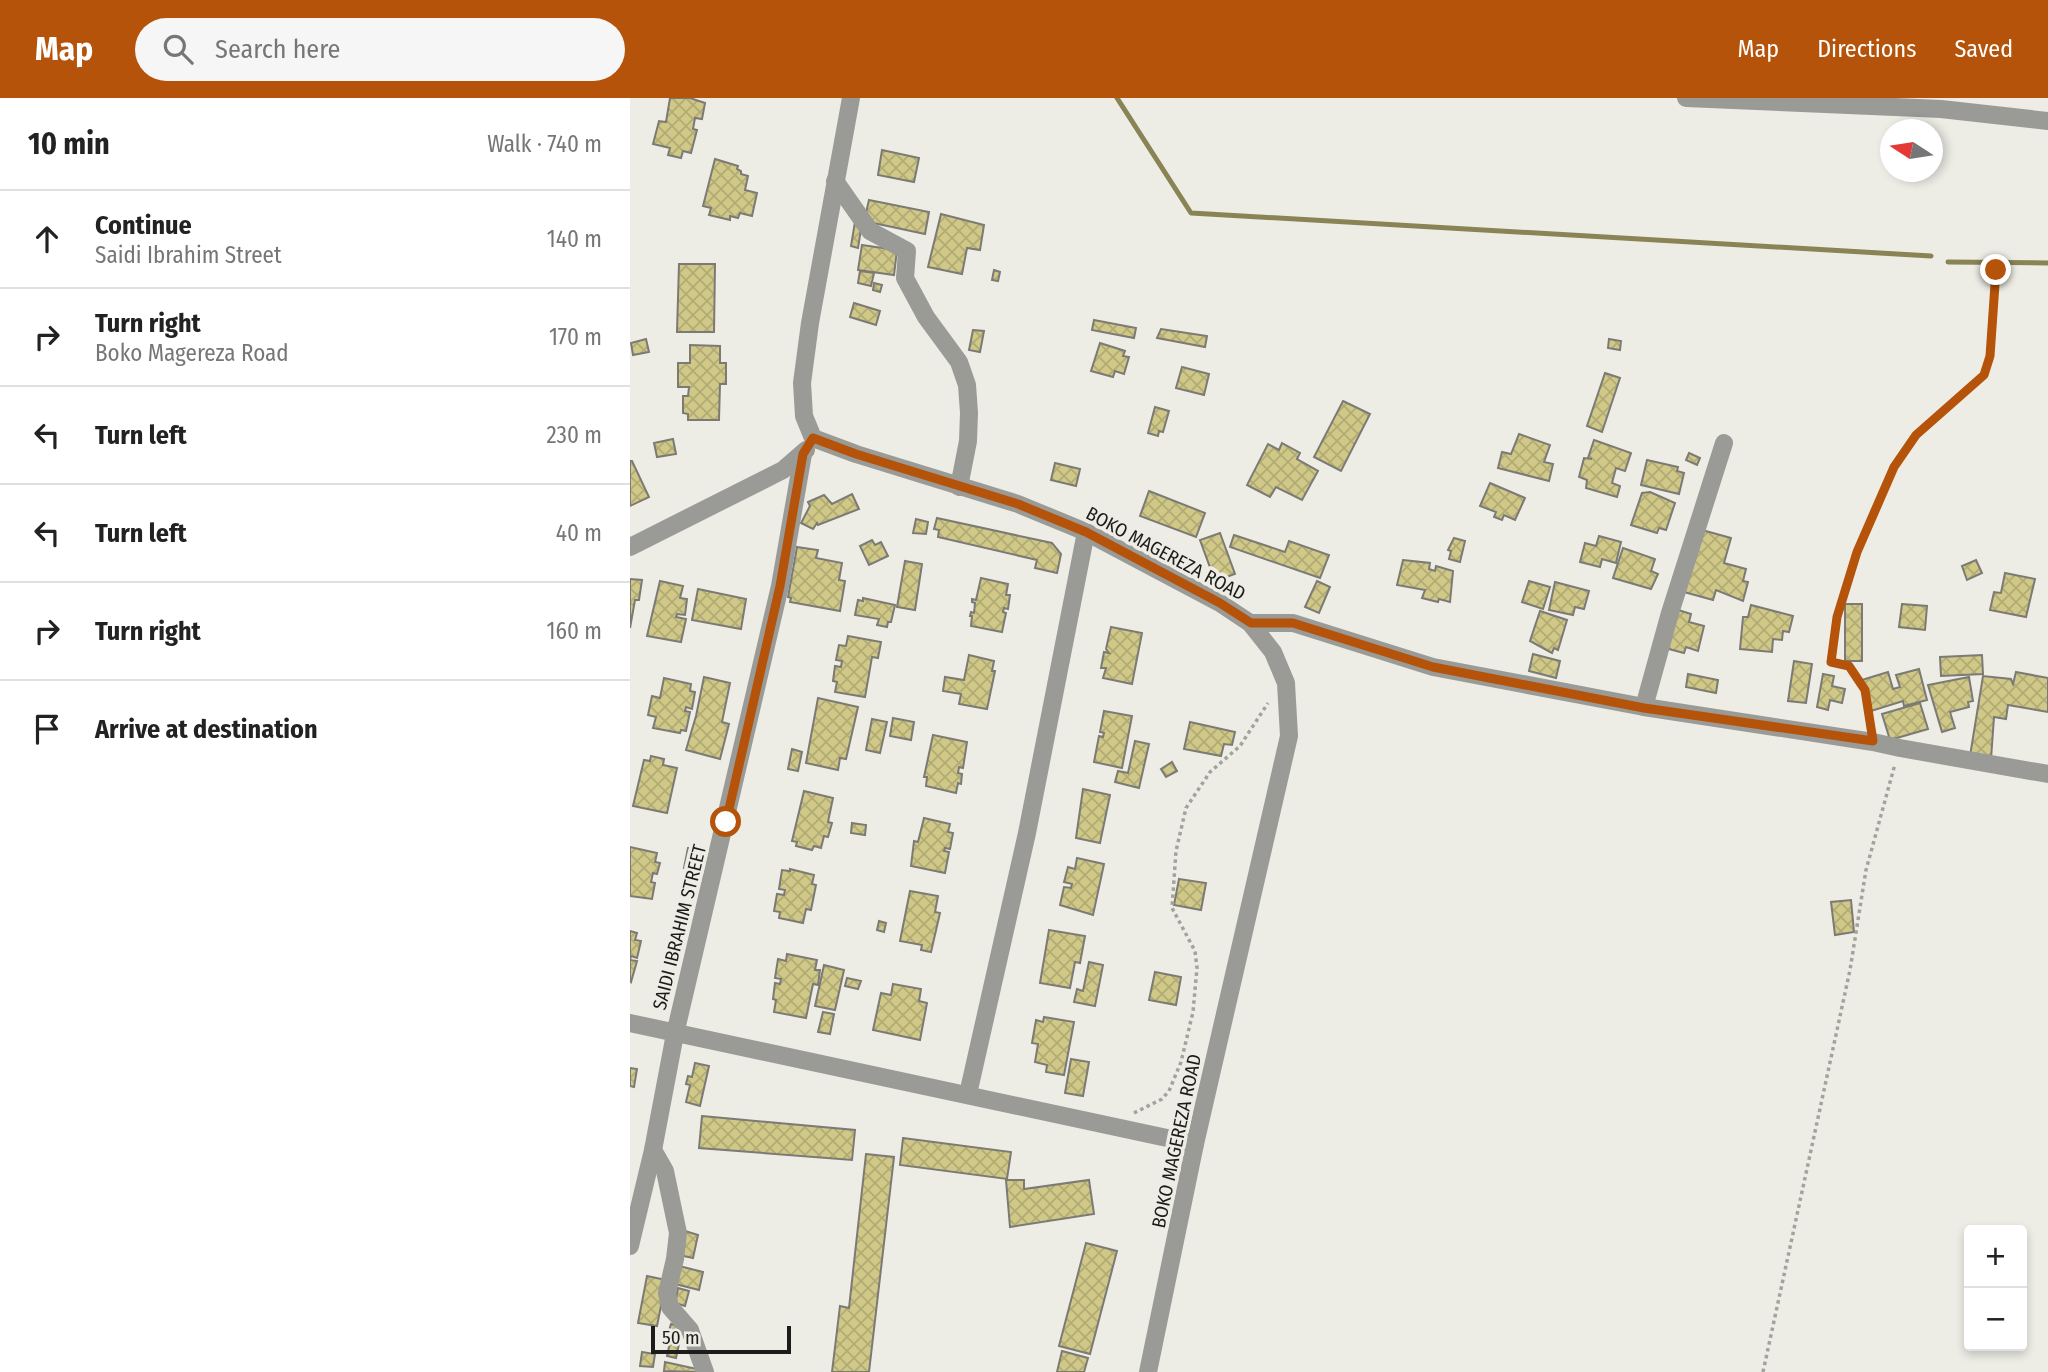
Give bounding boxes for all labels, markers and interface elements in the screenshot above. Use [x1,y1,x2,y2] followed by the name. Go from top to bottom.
[135,18,625,81] search box
[35,29,93,69] text: Map
[159,30,197,68] icon: search
[215,34,340,65] text: Search here
[1738,35,1779,63] text: Map
[1817,35,1916,63] text: Directions
[1954,35,2013,63] text: Saved
[1880,119,1943,182] north arrow
[28,126,110,162] text: 10 min
[487,130,602,158] text: Walk · 740 m
[95,210,192,241] text: Continue
[28,220,66,258] icon: ahead
[547,225,602,253] text: 140 m
[95,241,281,269] text: Saidi Ibrahim Street
[1980,254,2011,285] route end
[95,308,201,339] text: Turn right
[28,318,66,356] icon: right
[549,323,602,351] text: 170 m
[95,339,289,367] text: Boko Magereza Road
[28,416,66,454] icon: left
[95,420,187,451] text: Turn left
[546,421,602,449] text: 230 m
[1082,502,1249,605] street label: BOKO MAGEREZA ROAD
[28,514,66,552] icon: left
[95,518,187,549] text: Turn left
[556,519,602,547] text: 40 m
[28,612,66,650] icon: right
[95,616,201,647] text: Turn right
[547,617,602,645] text: 160 m
[28,710,66,748] icon: arrive
[95,714,318,745] text: Arrive at destination
[710,806,741,837] route start
[648,842,711,1012] street label: SAIDI IBRAHIM STREET
[1147,1052,1206,1230] street label: BOKO MAGEREZA ROAD
[1964,1225,2027,1351] map controls
[1964,1225,2027,1288] button: +
[1964,1288,2027,1351] button: −
[651,1323,791,1355] scale bar
[662,1326,700,1349] text: 50 m

